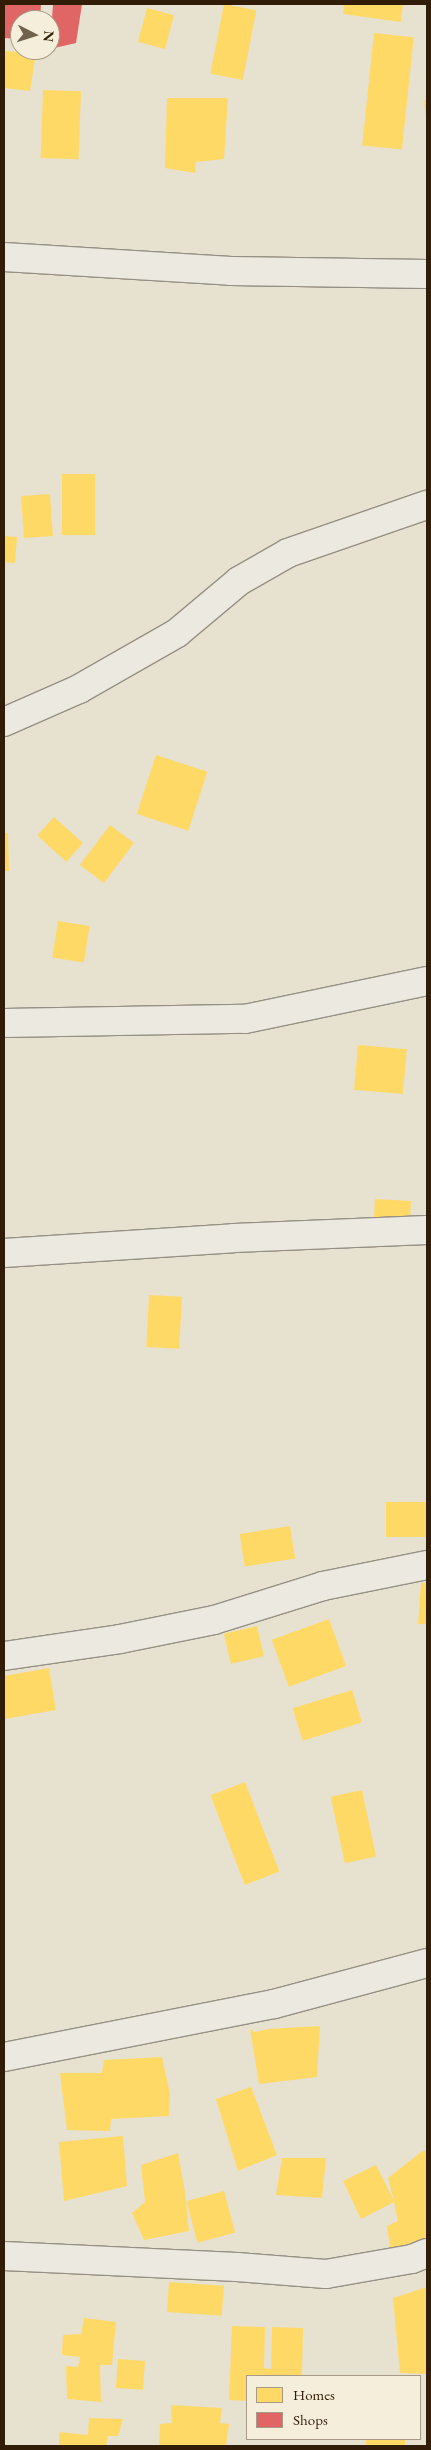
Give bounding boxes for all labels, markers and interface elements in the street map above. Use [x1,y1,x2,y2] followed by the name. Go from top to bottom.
[10,10,60,60] north arrow
[39,30,58,43] text: N
[246,2375,421,2440] legend
[293,2385,335,2404] text: Homes
[293,2410,328,2429] text: Shops

